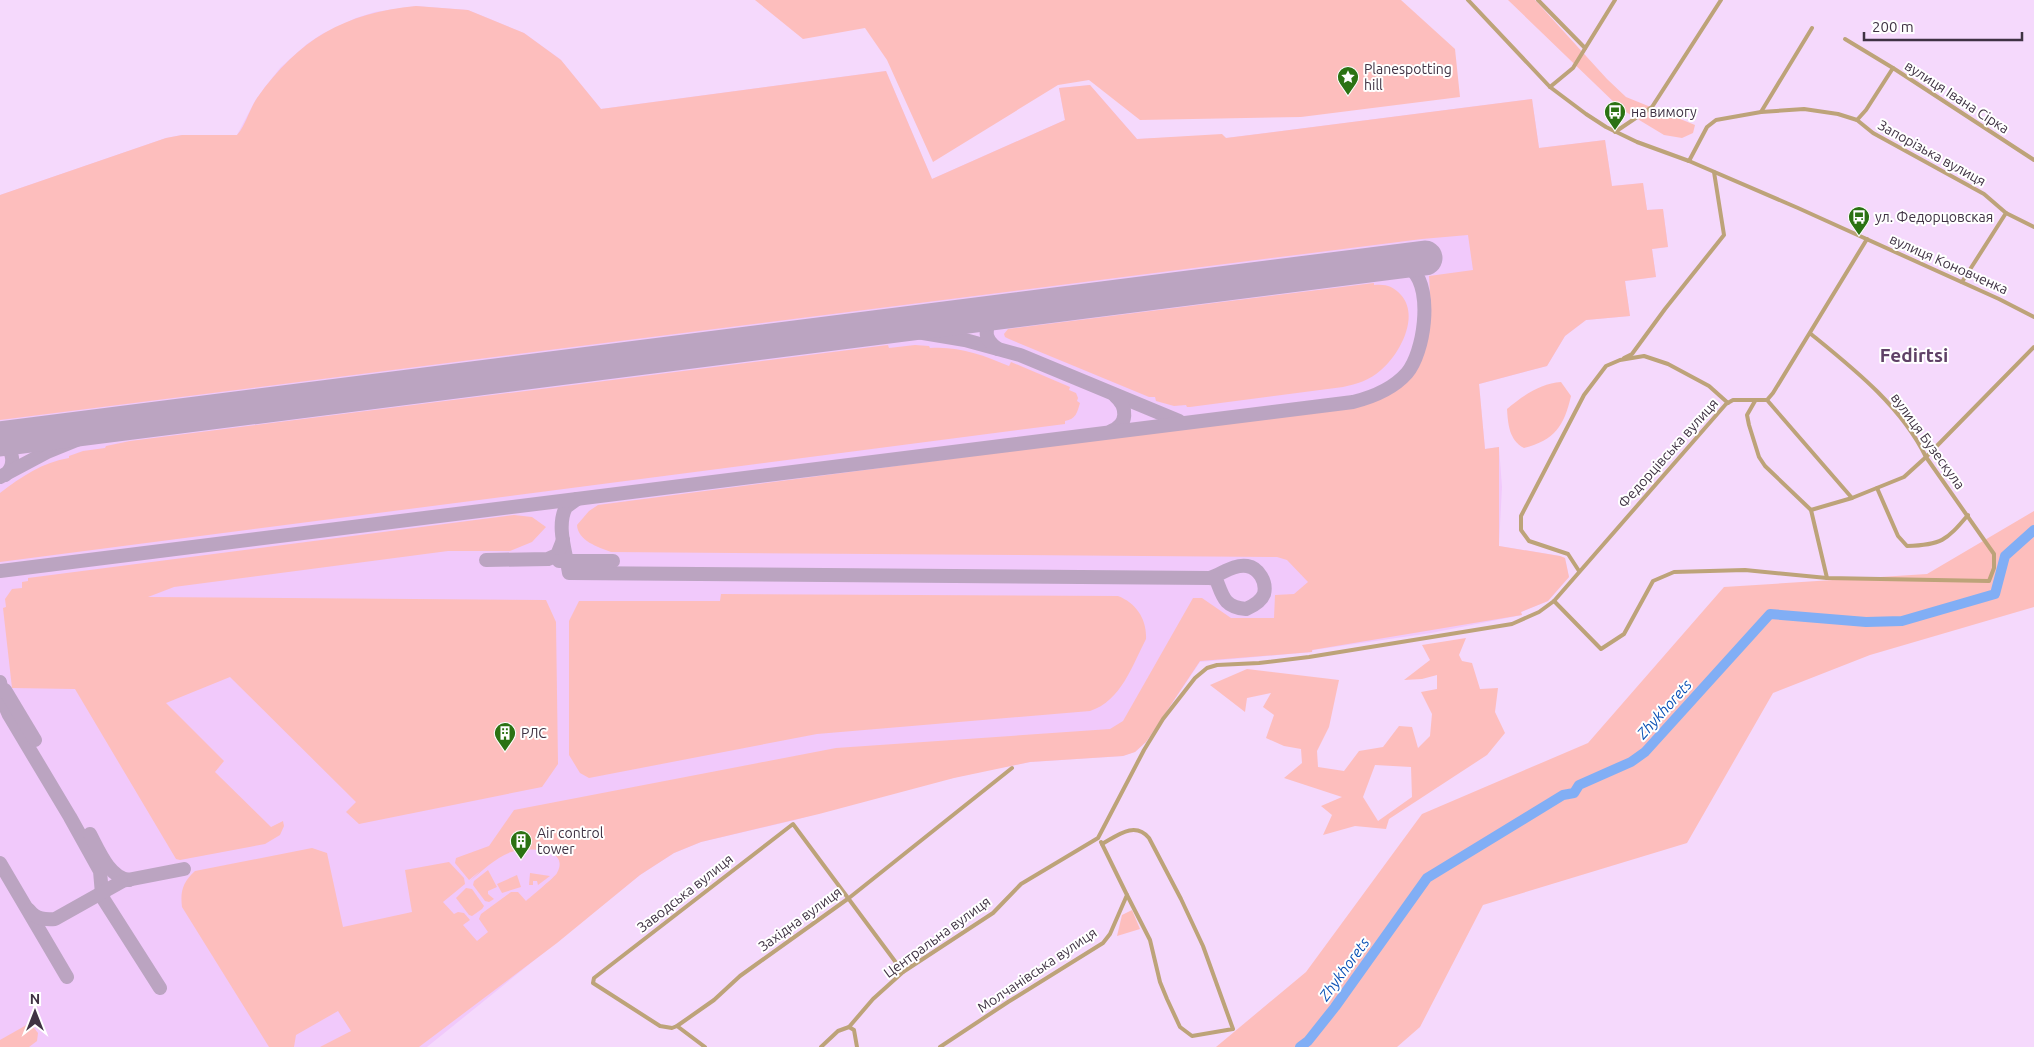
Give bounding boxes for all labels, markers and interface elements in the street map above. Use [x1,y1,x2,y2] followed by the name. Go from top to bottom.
[1864,10,2022,42] scale bar
[1872,18,1914,35] text: 200 m
[1902,57,2012,137] street label: вулиця Івана Сірка
[1364,61,1452,93] place label: Planespotting hill
[1336,65,1360,96] place icon: Planespotting hill
[1603,100,1627,131] bus stop icon: на вимогу
[1631,104,1697,120] place label: на вимогу
[1875,117,1989,189] street label: Запорізька вулиця
[1847,205,1871,236] bus stop icon: ул. Федорцовская
[1875,209,1993,225] place label: ул. Федорцовская
[1887,231,2011,297] street label: вулиця Коновченка
[1880,344,1948,366] district label: Fedirtsi
[1888,390,1968,492] street label: вулиця Бузескула
[1615,395,1721,511] street label: Федорцівська вулиця
[1632,675,1695,743] water label: Zhykhorets
[493,721,517,752] building icon: РЛС
[521,725,547,741] place label: РЛС
[537,825,604,857] place label: Air control tower
[509,829,533,860] building icon: Air control tower
[634,851,736,935] street label: Заводська вулиця
[755,884,845,954] street label: Західна вулиця
[881,893,993,981] street label: Центральна вулиця
[974,924,1100,1016] street label: Молчанівська вулиця
[1315,934,1373,1005] water label: Zhykhorets
[10,987,60,1037] north arrow
[30,991,40,1007] text: N

